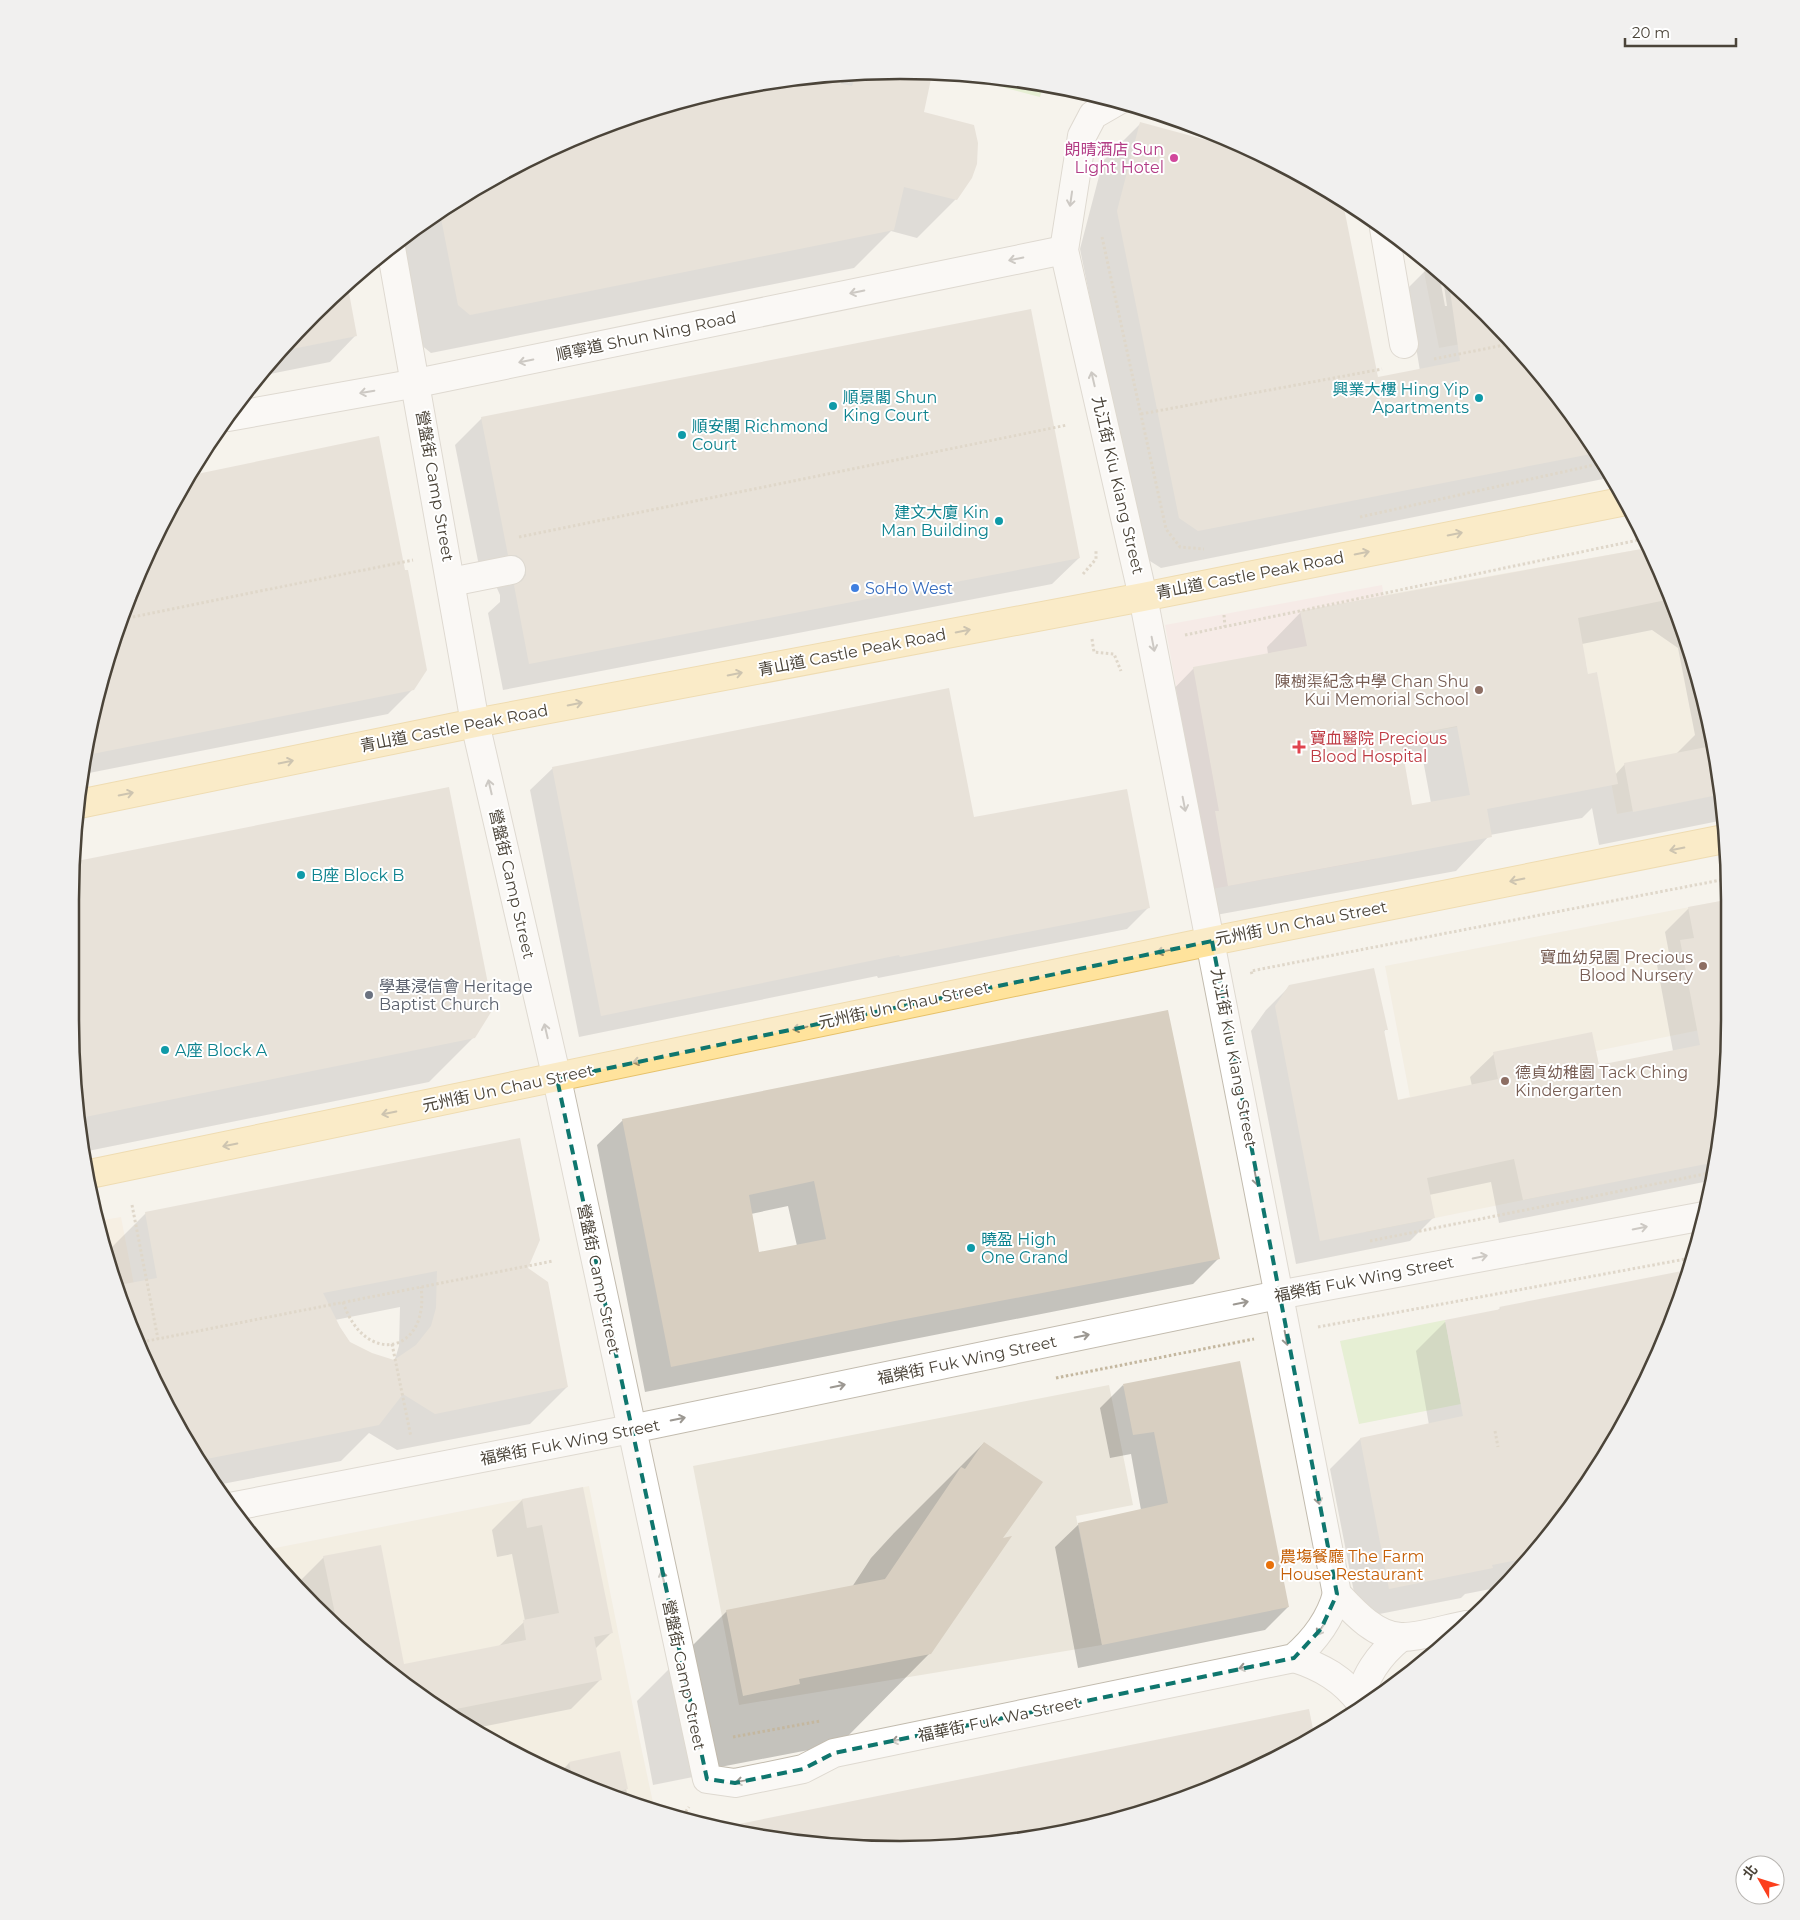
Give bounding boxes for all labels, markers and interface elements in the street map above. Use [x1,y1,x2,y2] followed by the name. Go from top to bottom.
[1625,15,1736,47] scale bar
[1632,23,1670,42] text: 20 m
[1064,140,1164,177] place label: 朗晴酒店 Sun Light Hotel
[1168,152,1180,164] marker: 朗晴酒店 Sun Light Hotel
[1065,191,1075,207] one-way arrow
[1008,255,1024,265] one-way arrow
[849,288,865,298] one-way arrow
[554,308,738,364] street label: 順寧道 Shun Ning Road
[519,356,535,366] one-way arrow
[1088,371,1097,387] one-way arrow
[1332,380,1469,417] place label: 興業大樓 Hing Yip Apartments
[359,387,375,397] one-way arrow
[843,388,937,425] place label: 順景閣 Shun King Court
[1473,392,1485,404] marker: 興業大樓 Hing Yip Apartments
[1088,394,1148,576] street label: 九江街 Kiu Kiang Street
[827,400,839,412] marker: 順景閣 Shun King Court
[412,409,458,564] street label: 營盤街 Camp Street
[692,417,828,454] place label: 順安閣 Richmond Court
[676,429,688,441] marker: 順安閣 Richmond Court
[881,503,989,540] place label: 建文大廈 Kin Man Building
[993,515,1005,527] marker: 建文大廈 Kin Man Building
[1446,529,1462,539] one-way arrow
[1154,547,1346,603] street label: 青山道 Castle Peak Road
[1354,547,1370,557] one-way arrow
[865,579,953,598] place label: SoHo West
[849,582,861,594] marker: SoHo West
[756,624,948,680] street label: 青山道 Castle Peak Road
[955,626,971,635] one-way arrow
[1148,636,1158,652] one-way arrow
[726,669,742,679] one-way arrow
[1275,672,1469,709] place label: 陳樹渠紀念中學 Chan Shu Kui Memorial School
[1473,684,1485,696] marker: 陳樹渠紀念中學 Chan Shu Kui Memorial School
[567,699,583,709] one-way arrow
[358,700,550,756] street label: 青山道 Castle Peak Road
[1310,729,1447,766] place label: 寶血醫院 Precious Blood Hospital
[1292,740,1306,754] marker: 寶血醫院 Precious Blood Hospital
[277,757,293,766] one-way arrow
[485,780,494,796] one-way arrow
[118,789,134,799] one-way arrow
[1180,795,1190,811] one-way arrow
[486,807,539,961] street label: 營盤街 Camp Street
[1669,845,1685,854] one-way arrow
[311,866,404,885] place label: B座 Block B
[295,869,307,881] marker: B座 Block B
[1510,876,1526,886] one-way arrow
[1213,897,1389,949] street label: 元州街 Un Chau Street
[1157,947,1173,956] one-way arrow
[1540,948,1693,985] place label: 寶血幼兒園 Precious Blood Nursery
[1697,960,1709,972] marker: 寶血幼兒園 Precious Blood Nursery
[1207,967,1261,1150] street label: 九江街 Kiu Kiang Street
[379,977,533,1014] place label: 學基浸信會 Heritage Baptist Church
[817,977,992,1032] street label: 元州街 Un Chau Street
[363,989,375,1001] marker: 學基浸信會 Heritage Baptist Church
[541,1023,550,1039] one-way arrow
[792,1023,808,1033] one-way arrow
[175,1041,268,1060] place label: A座 Block A
[159,1044,171,1056] marker: A座 Block A
[633,1056,649,1066] one-way arrow
[421,1060,596,1115] street label: 元州街 Un Chau Street
[1515,1063,1688,1100] place label: 德貞幼稚園 Tack Ching Kindergarten
[1499,1075,1511,1087] marker: 德貞幼稚園 Tack Ching Kindergarten
[381,1108,397,1118] one-way arrow
[222,1141,238,1150] one-way arrow
[1252,1170,1261,1186] one-way arrow
[574,1202,624,1356] street label: 營盤街 Camp Street
[1632,1222,1648,1232] one-way arrow
[981,1230,1068,1267] place label: 曉盈 High One Grand
[965,1242,977,1254] marker: 曉盈 High One Grand
[1273,1252,1456,1306] street label: 福榮街 Fuk Wing Street
[1472,1252,1488,1262] one-way arrow
[1233,1297,1249,1307] one-way arrow
[1074,1330,1090,1340] one-way arrow
[1282,1330,1292,1346] one-way arrow
[876,1332,1059,1388] street label: 福榮街 Fuk Wing Street
[829,1381,845,1391] one-way arrow
[670,1414,686,1424] one-way arrow
[479,1415,662,1469] street label: 福榮街 Fuk Wing Street
[1314,1489,1323,1505] one-way arrow
[1280,1547,1425,1584] place label: 農塲餐廳 The Farm House Restaurant
[1264,1559,1276,1571] marker: 農塲餐廳 The Farm House Restaurant
[658,1570,667,1586] one-way arrow
[659,1598,709,1752] street label: 營盤街 Camp Street
[1315,1622,1326,1636] one-way arrow
[1239,1663,1255,1673] one-way arrow
[916,1692,1082,1745] street label: 福華街 Fuk Wa Street
[891,1736,907,1745] one-way arrow
[735,1777,751,1787] one-way arrow
[1735,1855,1785,1905] north arrow
[1738,1861,1761,1883] text: 北

